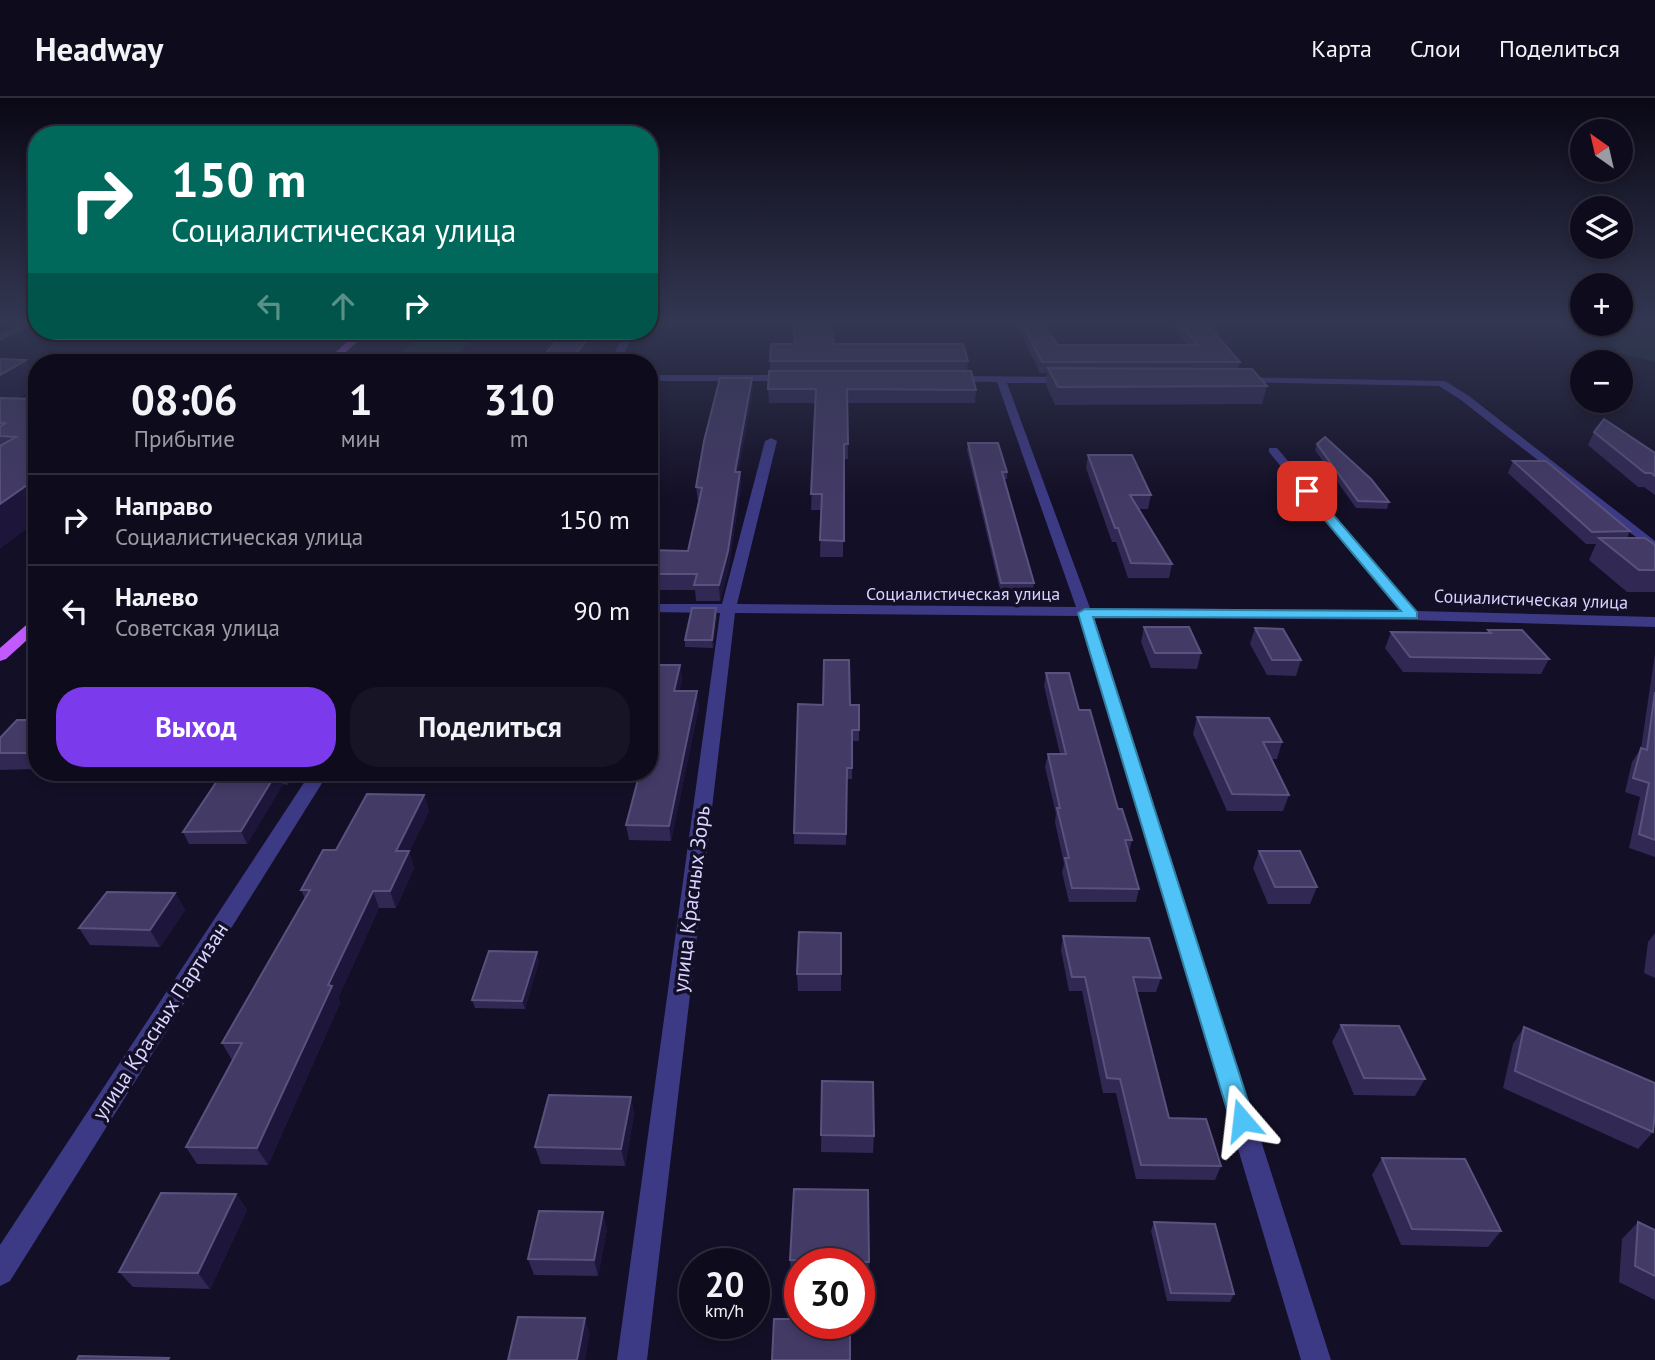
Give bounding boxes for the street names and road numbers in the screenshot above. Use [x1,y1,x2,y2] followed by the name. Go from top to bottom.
[866,582,1060,605] street label: Социалистическая улица
[1434,584,1628,614] street label: Социалистическая улица
[666,804,716,994] street label: улица Красных Зорь
[86,917,234,1125] street label: улица Красных Партизан

